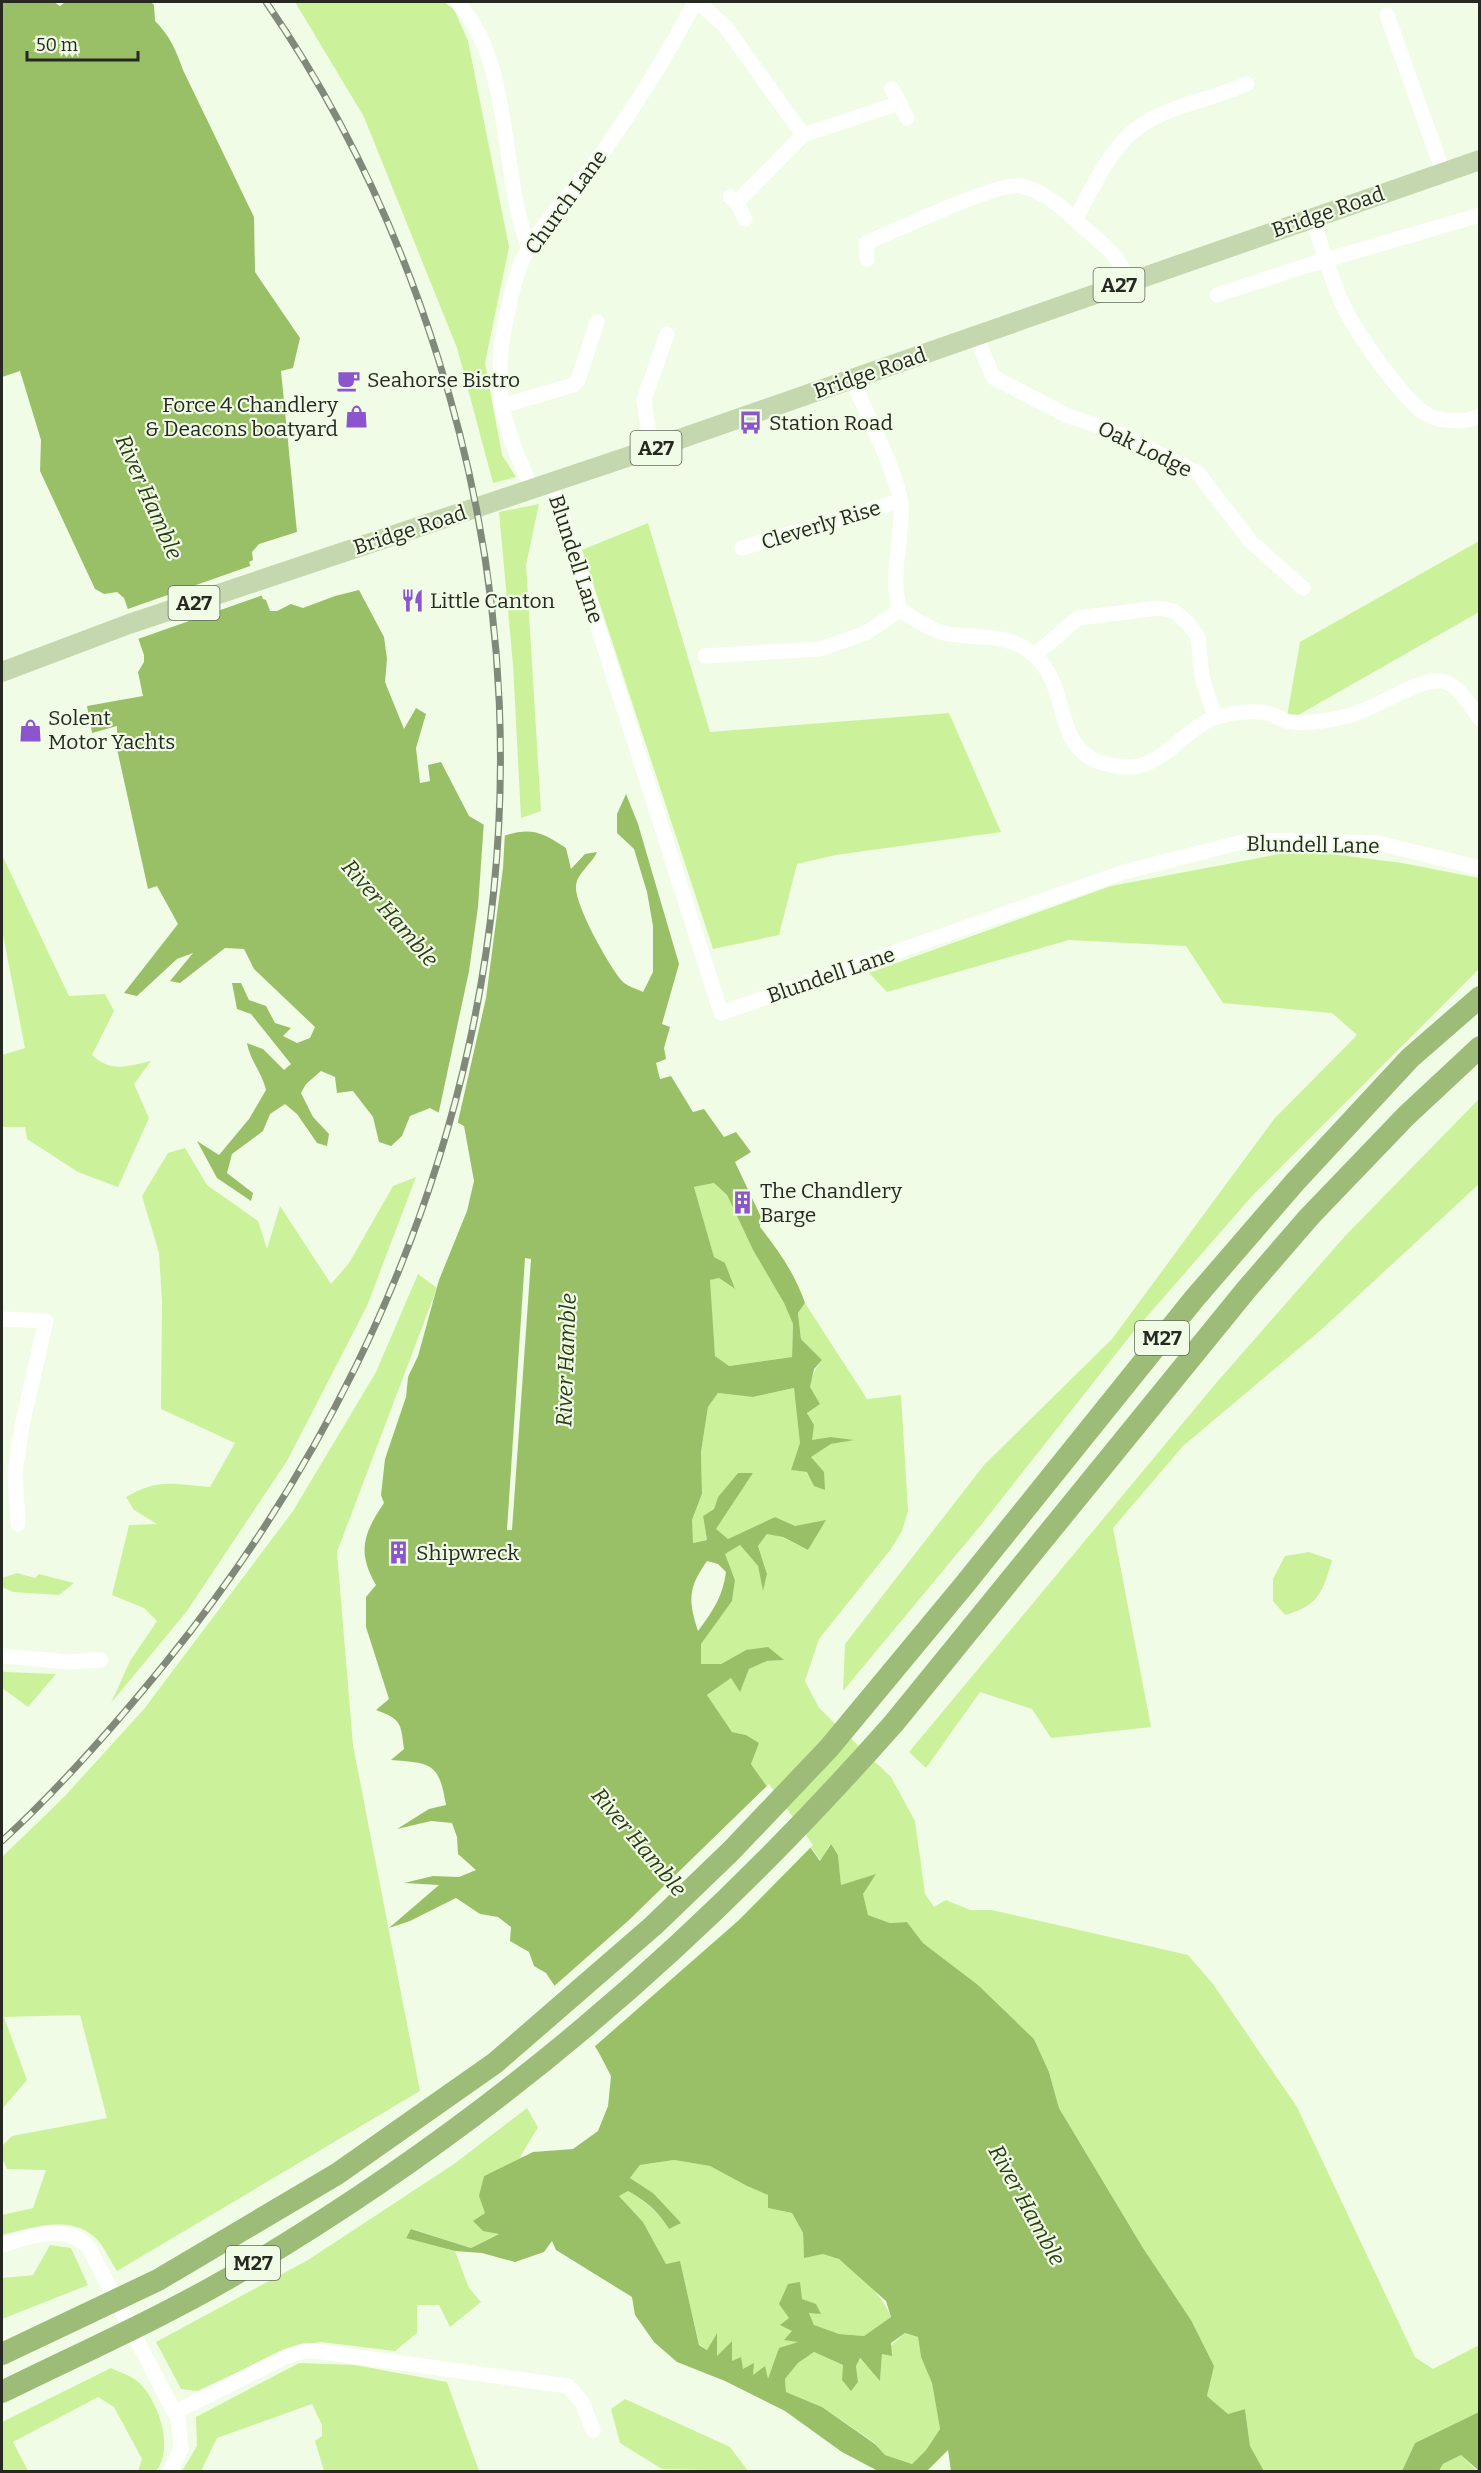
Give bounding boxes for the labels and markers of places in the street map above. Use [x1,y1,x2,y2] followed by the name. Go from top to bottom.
[336,367,362,393] cafe icon: Seahorse Bistro
[367,367,520,393] place label: Seahorse Bistro
[145,392,339,442] place label: Force 4 Chandlery & Deacons boatyard
[343,404,369,430] shop icon: Force 4 Chandlery & Deacons boatyard
[738,410,764,436] bus stop icon: Station Road
[769,410,893,436] place label: Station Road
[399,588,425,614] restaurant icon: Little Canton
[430,588,555,614] place label: Little Canton
[48,705,175,755] place label: Solent Motor Yachts
[17,717,43,743] shop icon: Solent Motor Yachts
[760,1178,903,1228] place label: The Chandlery Barge
[729,1190,755,1216] building icon: The Chandlery Barge
[385,1540,411,1566] building icon: Shipwreck
[416,1540,519,1566] place label: Shipwreck

